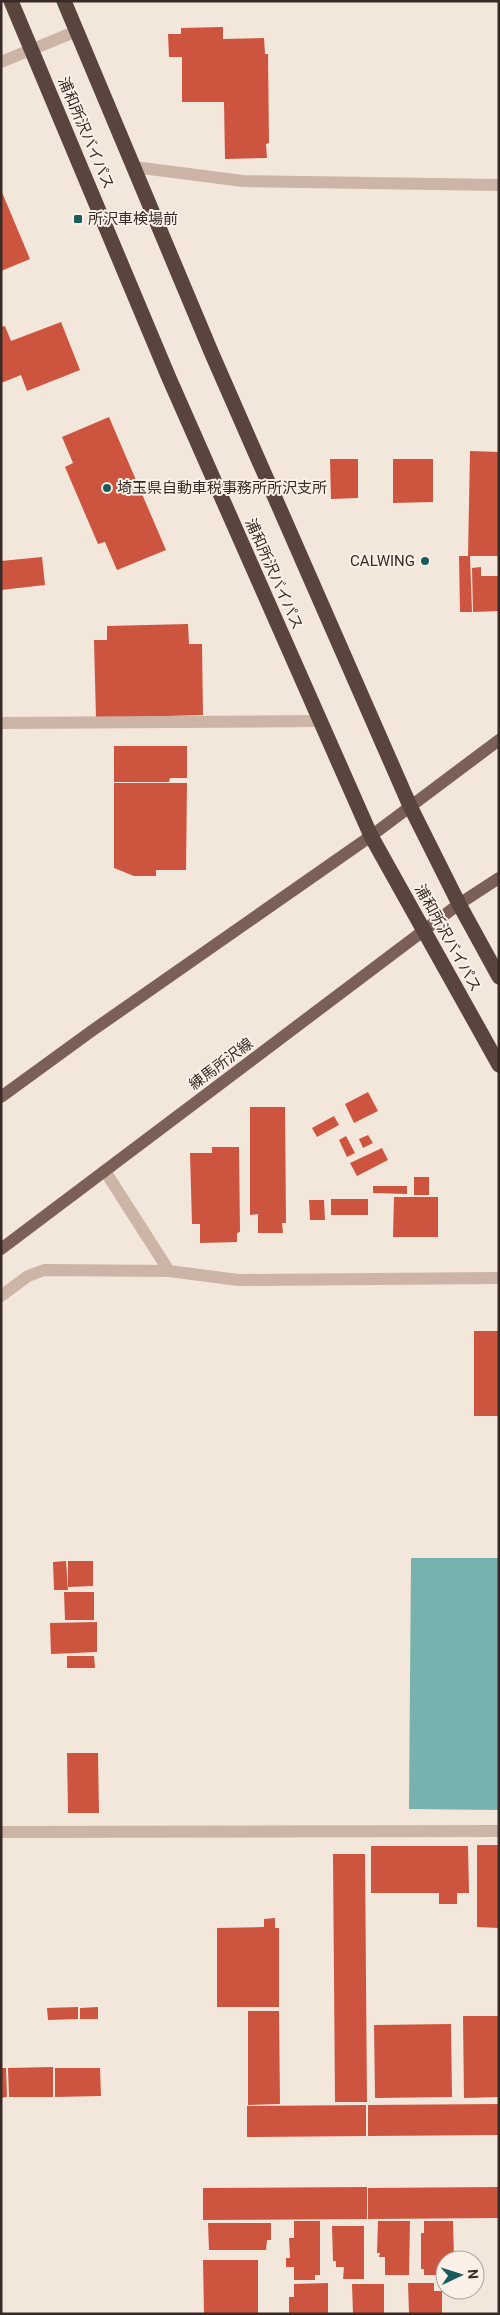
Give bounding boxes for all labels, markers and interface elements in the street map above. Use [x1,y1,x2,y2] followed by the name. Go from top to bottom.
[54,74,118,192] street label: 浦和所沢バイパス
[88,210,178,228] place label: 所沢車検場前
[72,213,84,225] marker: 所沢車検場前
[117,479,327,497] place label: 埼玉県自動車税事務所所沢支所
[101,482,113,494] marker: 埼玉県自動車税事務所所沢支所
[241,516,307,632] street label: 浦和所沢バイパス
[350,552,415,570] place label: CALWING
[419,555,431,567] marker: CALWING
[411,881,485,995] street label: 浦和所沢バイパス
[186,1034,256,1094] street label: 練馬所沢線
[435,2250,485,2300] north arrow
[465,2269,481,2280] text: N

